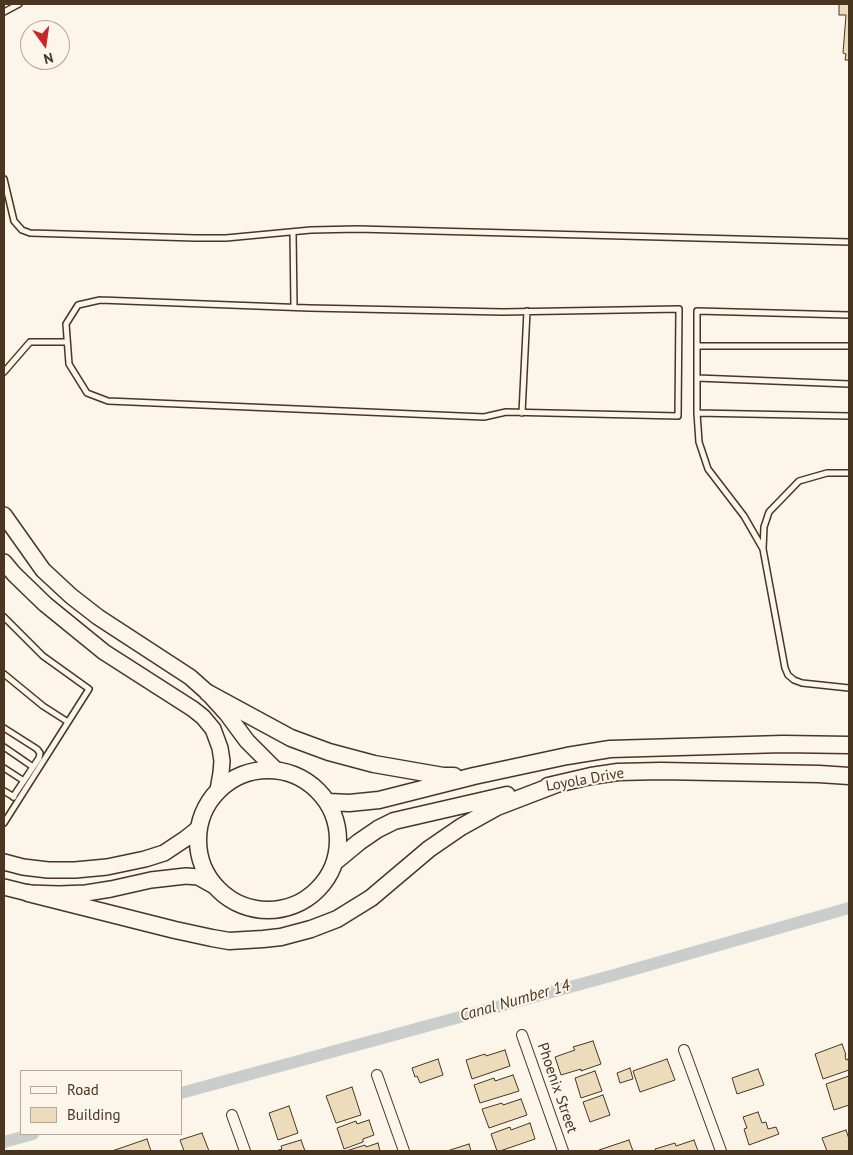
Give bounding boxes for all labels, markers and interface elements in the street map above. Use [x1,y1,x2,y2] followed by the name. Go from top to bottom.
[20,20,70,70] north arrow
[42,49,55,68] text: N
[545,764,625,796] street label: Loyola Drive
[458,976,572,1026] water label: Canal Number 14
[533,1040,581,1136] street label: Phoenix Street
[20,1070,182,1135] legend
[67,1080,99,1099] text: Road
[67,1105,121,1124] text: Building

